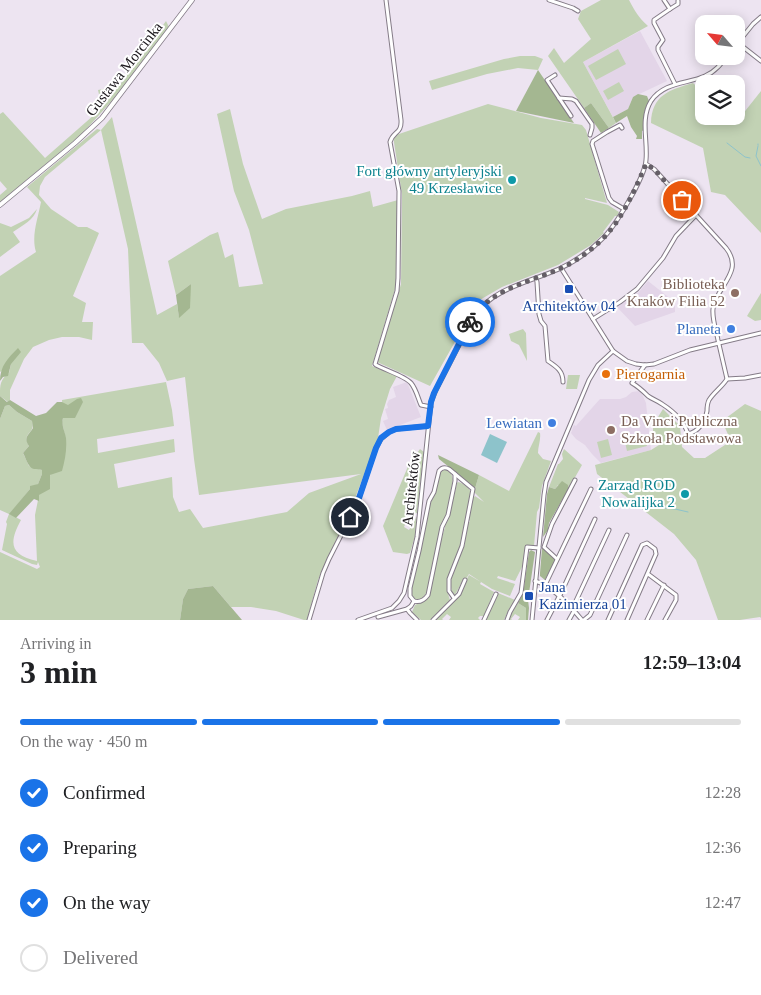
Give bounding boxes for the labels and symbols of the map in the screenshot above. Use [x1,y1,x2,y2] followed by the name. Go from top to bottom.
[695,15,745,65] north arrow
[82,19,166,119] street label: Gustawa Morcinka
[356,163,502,196] place label: Fort główny artyleryjski 49 Krzesławice
[506,174,518,186] marker: Fort główny artyleryjski 49 Krzesławice
[661,179,703,221] pin
[627,276,725,309] place label: Biblioteka Kraków Filia 52
[563,283,575,295] marker: Architektów 04
[729,287,741,299] marker: Biblioteka Kraków Filia 52
[445,297,495,347] courier
[522,298,616,314] place label: Architektów 04
[677,321,721,337] place label: Planeta
[725,323,737,335] marker: Planeta
[616,366,685,382] place label: Pierogarnia
[600,368,612,380] marker: Pierogarnia
[621,413,742,446] place label: Da Vinci Publiczna Szkoła Podstawowa
[486,415,542,431] place label: Lewiatan
[546,417,558,429] marker: Lewiatan
[605,424,617,436] marker: Da Vinci Publiczna Szkoła Podstawowa
[399,451,423,527] street label: Architektów
[598,477,675,510] place label: Zarząd ROD Nowalijka 2
[679,488,691,500] marker: Zarząd ROD Nowalijka 2
[329,496,371,538] pin
[539,579,627,612] place label: Jana Kazimierza 01
[523,590,535,602] marker: Jana Kazimierza 01

